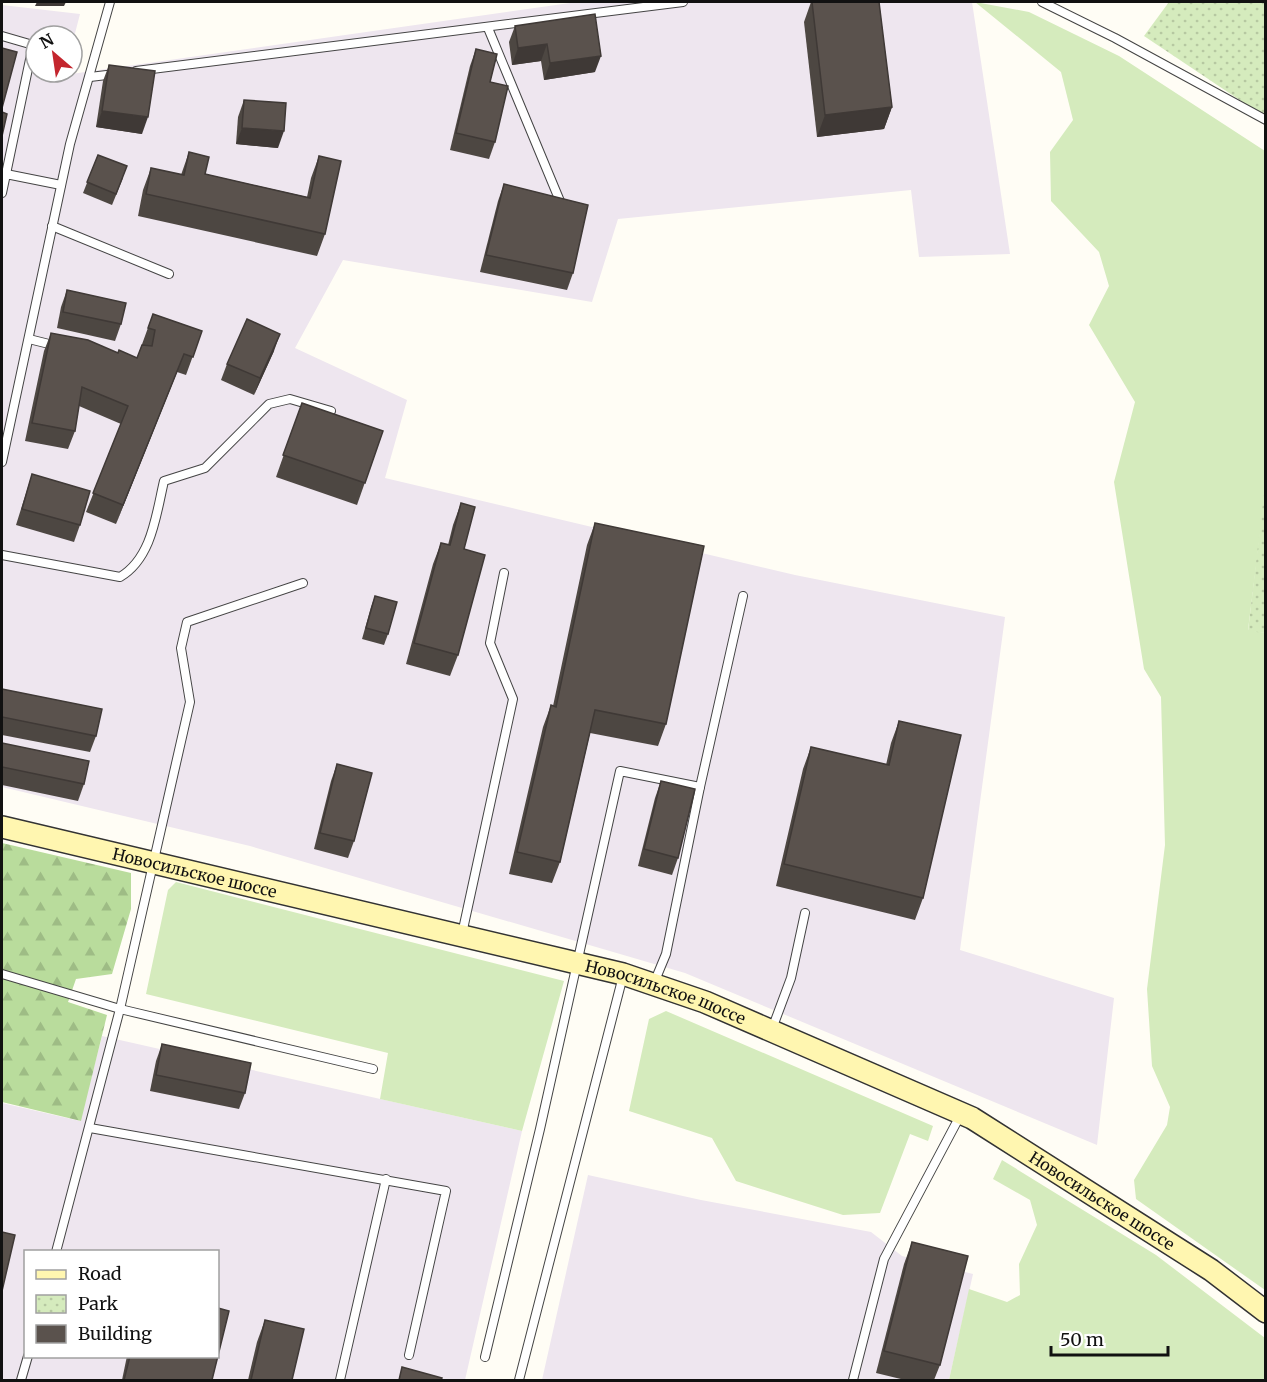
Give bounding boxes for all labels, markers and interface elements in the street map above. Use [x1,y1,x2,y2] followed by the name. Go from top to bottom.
[24,24,84,84] north arrow
[36,29,57,53] text: N
[110,843,279,902] street label: Новосильское шоссе
[583,955,749,1028] street label: Новосильское шоссе
[1026,1147,1178,1254] street label: Новосильское шоссе
[24,1250,219,1358] legend
[78,1262,122,1285] text: Road
[78,1292,119,1315] text: Park
[1051,1319,1168,1357] scale bar
[78,1322,152,1345] text: Building
[1060,1328,1104,1351] text: 50 m

